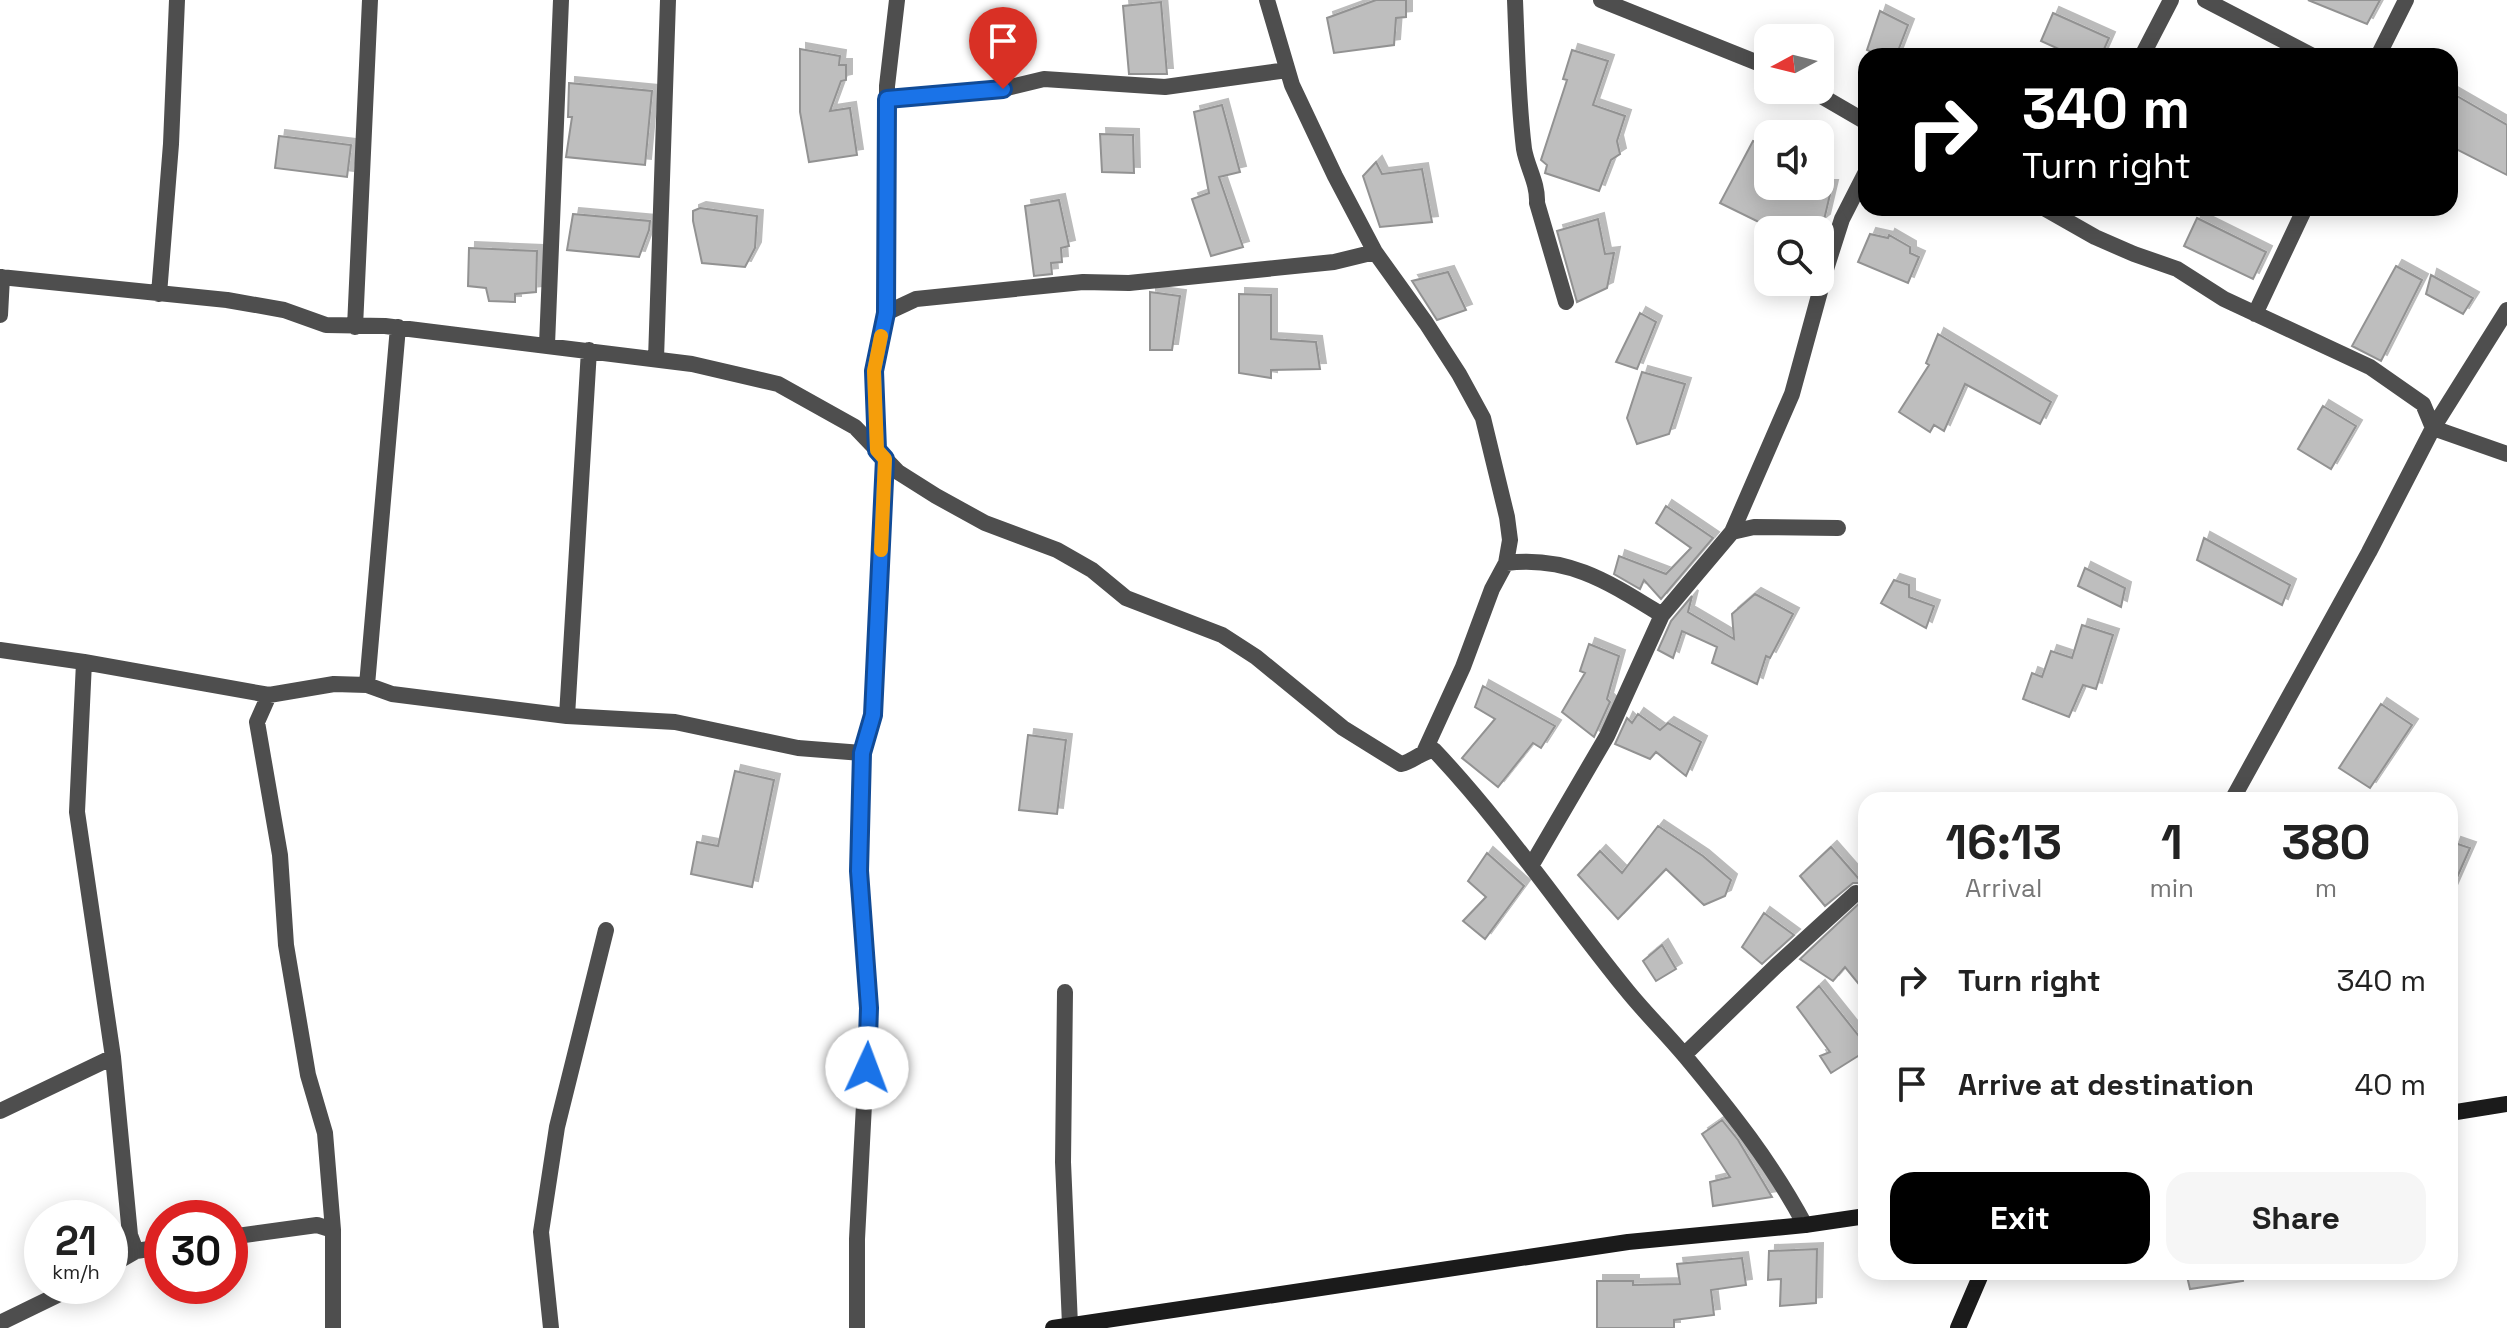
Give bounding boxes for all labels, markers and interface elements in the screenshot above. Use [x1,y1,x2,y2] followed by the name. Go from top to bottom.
[969,7,1037,89] pin
[981,19,1025,63] icon: arrive
[1754,24,1834,104] north arrow
[1754,24,1834,296] map controls
[2022,73,2190,144] text: 340 m
[1890,80,1994,184] icon: right
[1754,120,1834,200] button: sound
[2022,143,2191,189] text: Turn right
[1754,216,1834,296] button: search
[1945,812,2062,873] text: 16:13
[2161,812,2183,873] text: 1
[2281,812,2371,873] text: 380
[1965,871,2042,905] text: Arrival
[2149,871,2194,905] text: min
[2315,871,2337,905] text: m
[1890,958,1934,1002] icon: right
[1958,961,2101,1000] text: Turn right
[2336,961,2426,1000] text: 340 m
[825,1026,909,1110] position arrow
[1890,1062,1934,1106] icon: arrive
[1958,1065,2254,1104] text: Arrive at destination
[2355,1065,2426,1104] text: 40 m
[1890,1172,2150,1264] button: Exit
[2166,1172,2426,1264] button: Share
[144,1200,248,1304] speed limit sign: 30
[55,1216,97,1267] text: 21
[52,1259,100,1285] text: km/h

